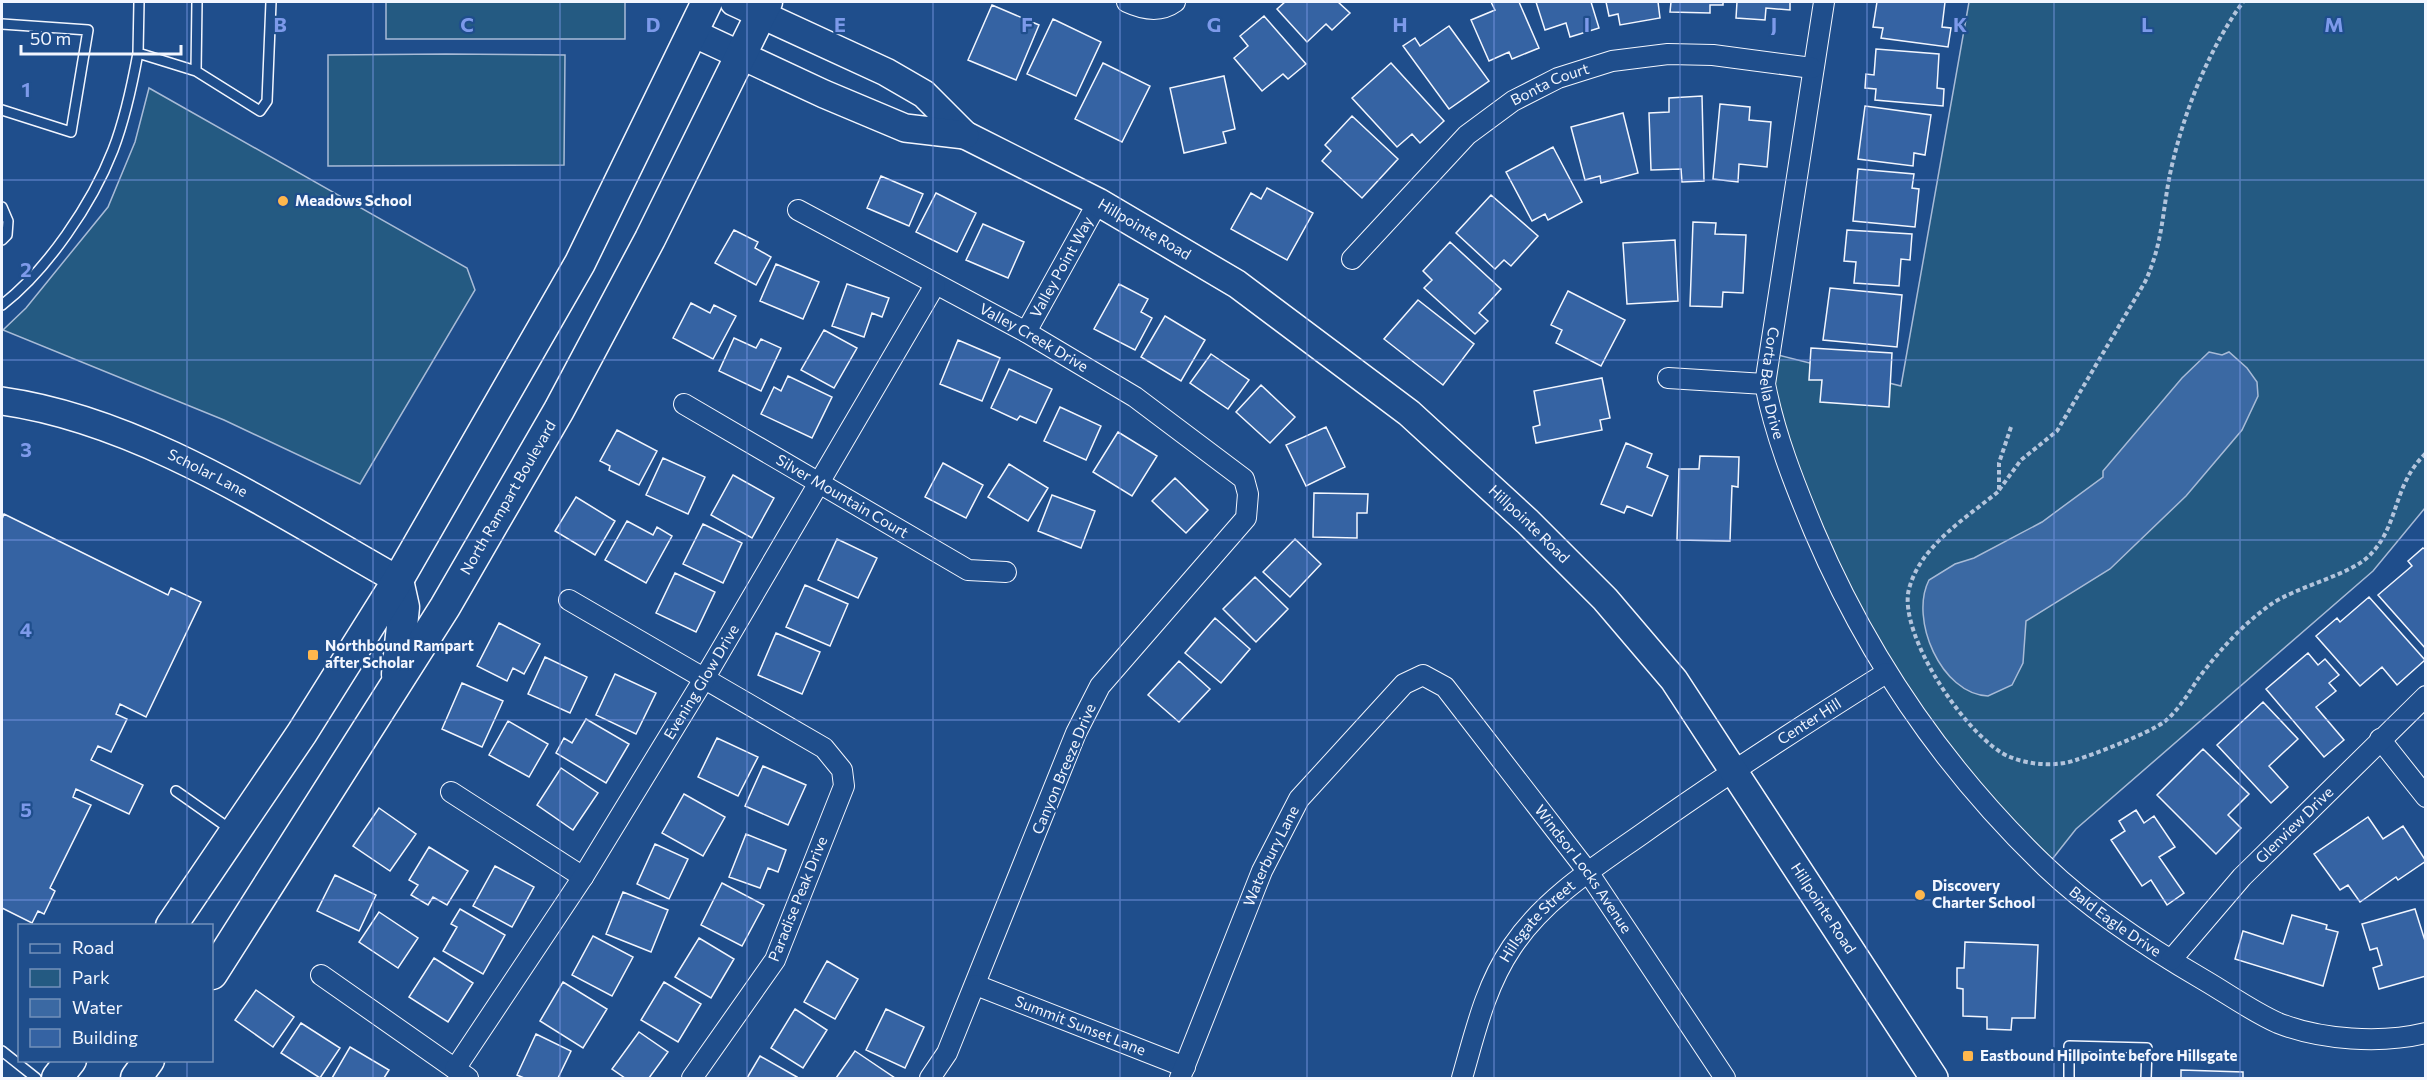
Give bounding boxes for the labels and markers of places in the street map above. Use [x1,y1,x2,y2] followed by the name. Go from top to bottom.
[295,191,412,209] place label: Meadows School
[276,194,290,208] marker: Meadows School
[325,636,474,671] place label: Northbound Rampart after Scholar
[306,648,320,662] marker: Northbound Rampart after Scholar
[1932,876,2035,911] place label: Discovery Charter School
[1913,888,1927,902] marker: Discovery Charter School
[1980,1046,2237,1064] place label: Eastbound Hillpointe before Hillsgate
[1961,1049,1975,1063] marker: Eastbound Hillpointe before Hillsgate

